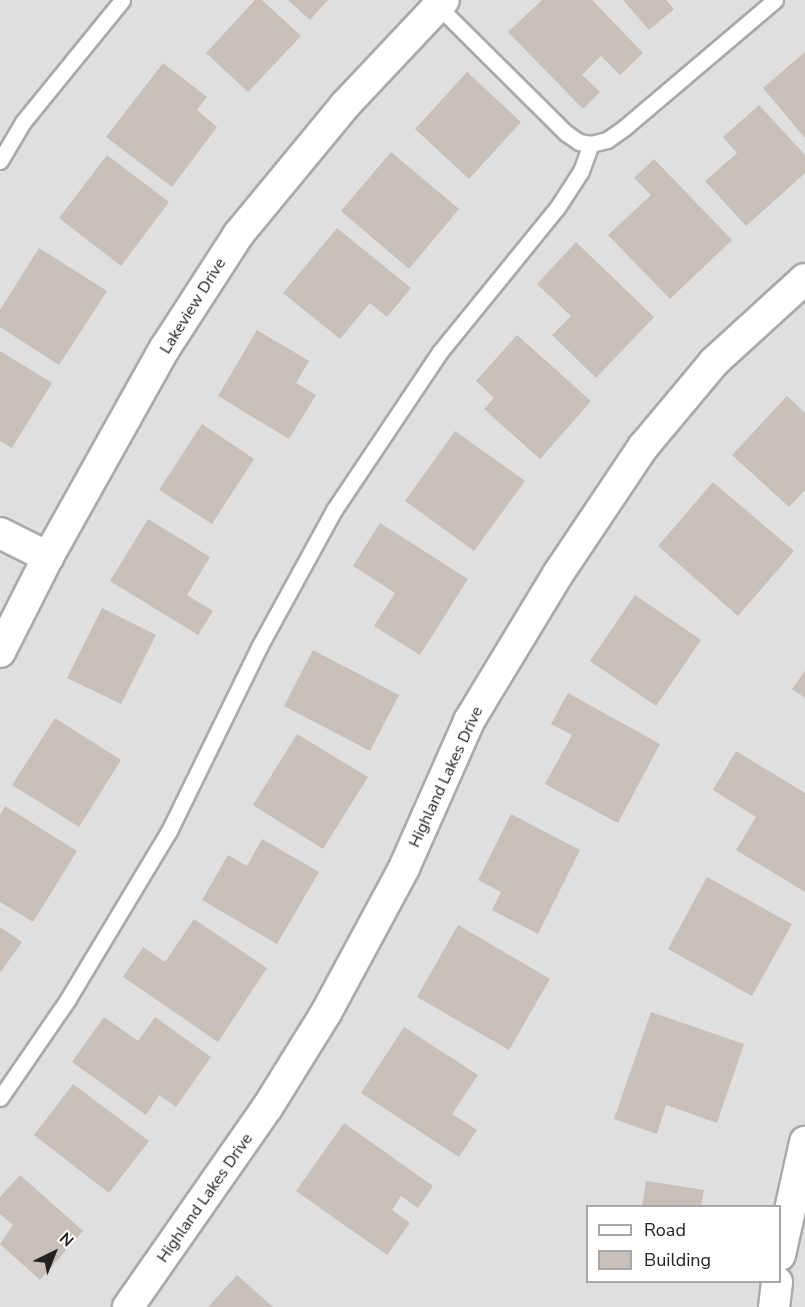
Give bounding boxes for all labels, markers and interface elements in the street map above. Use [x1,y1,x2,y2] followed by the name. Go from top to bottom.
[156,255,230,357] street label: Lakeview Drive
[405,703,487,851] street label: Highland Lakes Drive
[153,1130,257,1266] street label: Highland Lakes Drive
[586,1205,781,1283] legend
[644,1218,686,1242] text: Road
[24,1223,84,1283] north arrow
[54,1228,78,1252] text: N
[644,1248,711,1272] text: Building

